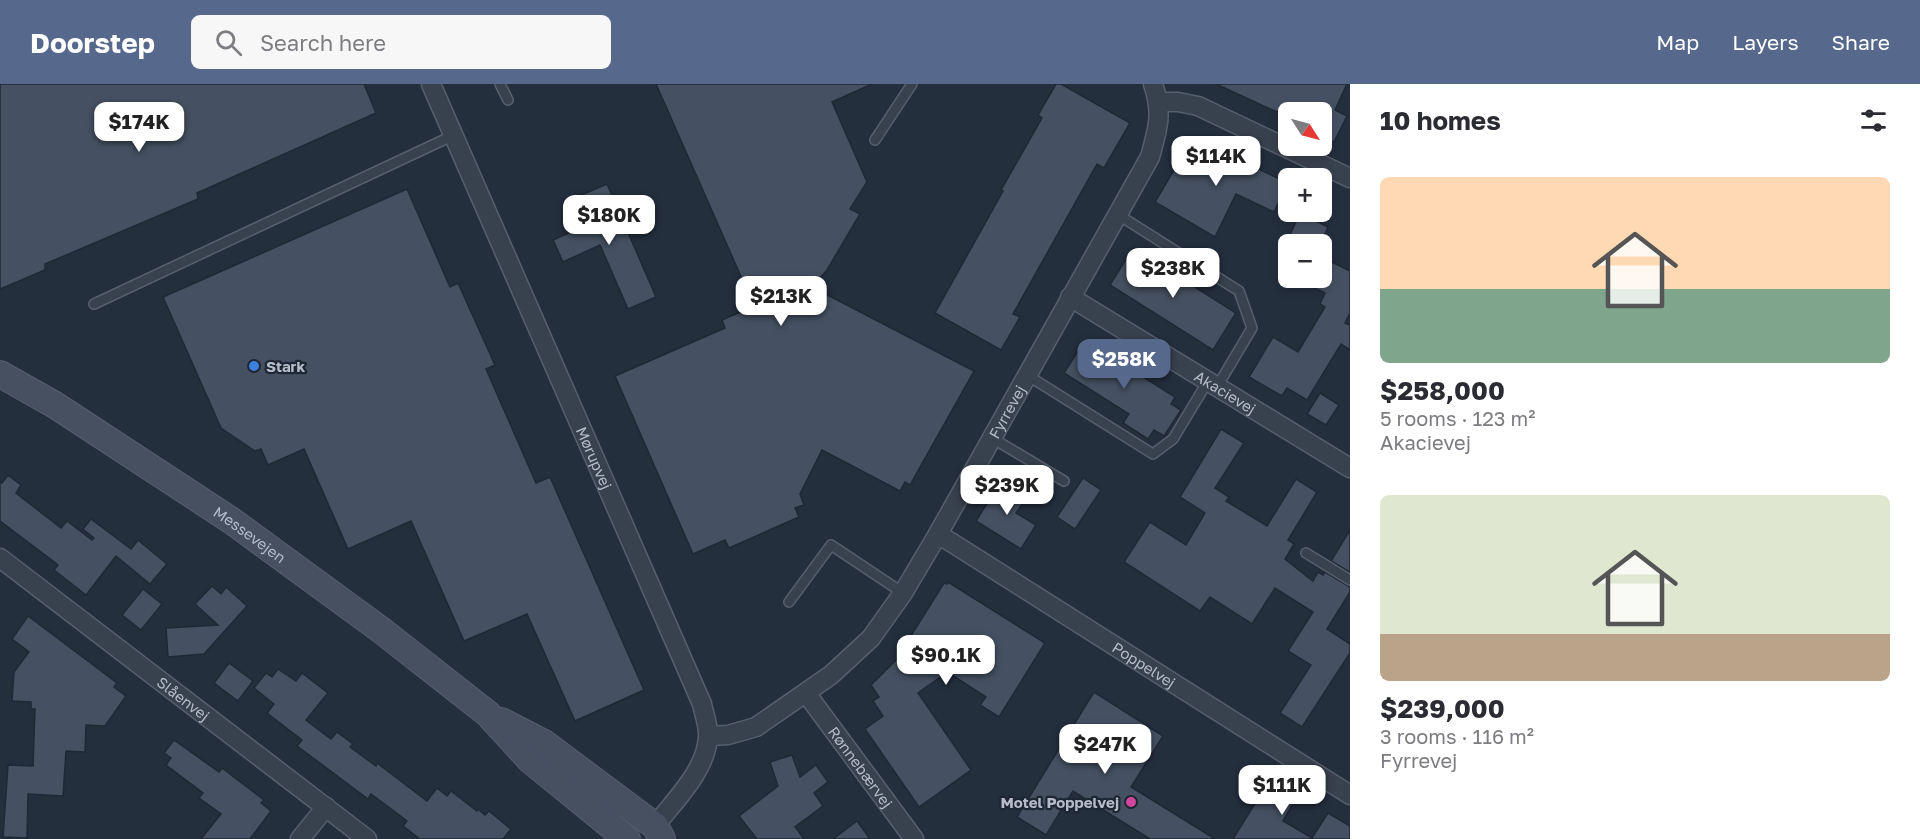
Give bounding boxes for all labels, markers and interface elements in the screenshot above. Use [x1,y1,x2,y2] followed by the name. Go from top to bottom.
[191,15,611,69] search box
[30,26,155,59] text: Doorstep
[212,26,245,59] icon: search
[260,29,386,56] text: Search here
[1656,29,1699,55] text: Map
[1732,29,1799,55] text: Layers
[1832,29,1890,55] text: Share
[97,102,181,153] pin: $174K
[1278,102,1332,156] north arrow
[1278,102,1332,288] map controls
[1857,104,1890,137] icon: filters
[1380,105,1501,136] text: 10 homes
[108,109,170,133] text: $174K
[1174,136,1258,187] pin: $114K
[1186,143,1247,167] text: $114K
[1278,168,1332,222] button: +
[567,195,651,246] pin: $180K
[577,202,641,226] text: $180K
[1581,216,1689,324] icon: home
[1278,234,1332,288] button: −
[1131,248,1215,299] pin: $238K
[1140,255,1206,279] text: $238K
[739,276,823,327] pin: $213K
[750,283,812,307] text: $213K
[1082,339,1166,390] pin: $258K
[1091,346,1157,370] text: $258K
[266,357,305,375] place label: Stark
[247,359,261,373] marker: Stark
[1191,366,1259,417] street label: Akacievej
[1380,375,1505,406] text: $258,000
[985,382,1029,441] street label: Fyrrevej
[1380,406,1535,430] text: 5 rooms · 123 m²
[573,424,616,492] street label: Mørupvej
[1380,430,1471,454] text: Akacievej
[965,465,1049,516] pin: $239K
[975,472,1040,496] text: $239K
[210,502,289,566] street label: Messevejen
[1581,534,1689,642] icon: home
[897,635,995,686] pin: $90.1K
[1109,638,1179,691] street label: Poppelvej
[911,642,981,666] text: $90.1K
[154,673,213,724] street label: Slåenvej
[1380,693,1505,724] text: $239,000
[825,723,897,811] street label: Rønnebærvej
[1063,724,1147,775] pin: $247K
[1380,724,1534,748] text: 3 rooms · 116 m²
[1073,731,1137,755] text: $247K
[1380,748,1457,772] text: Fyrrevej
[1240,765,1324,816] pin: $111K
[1253,772,1311,796] text: $111K
[1001,793,1119,811] place label: Motel Poppelvej
[1124,795,1138,809] marker: Motel Poppelvej

